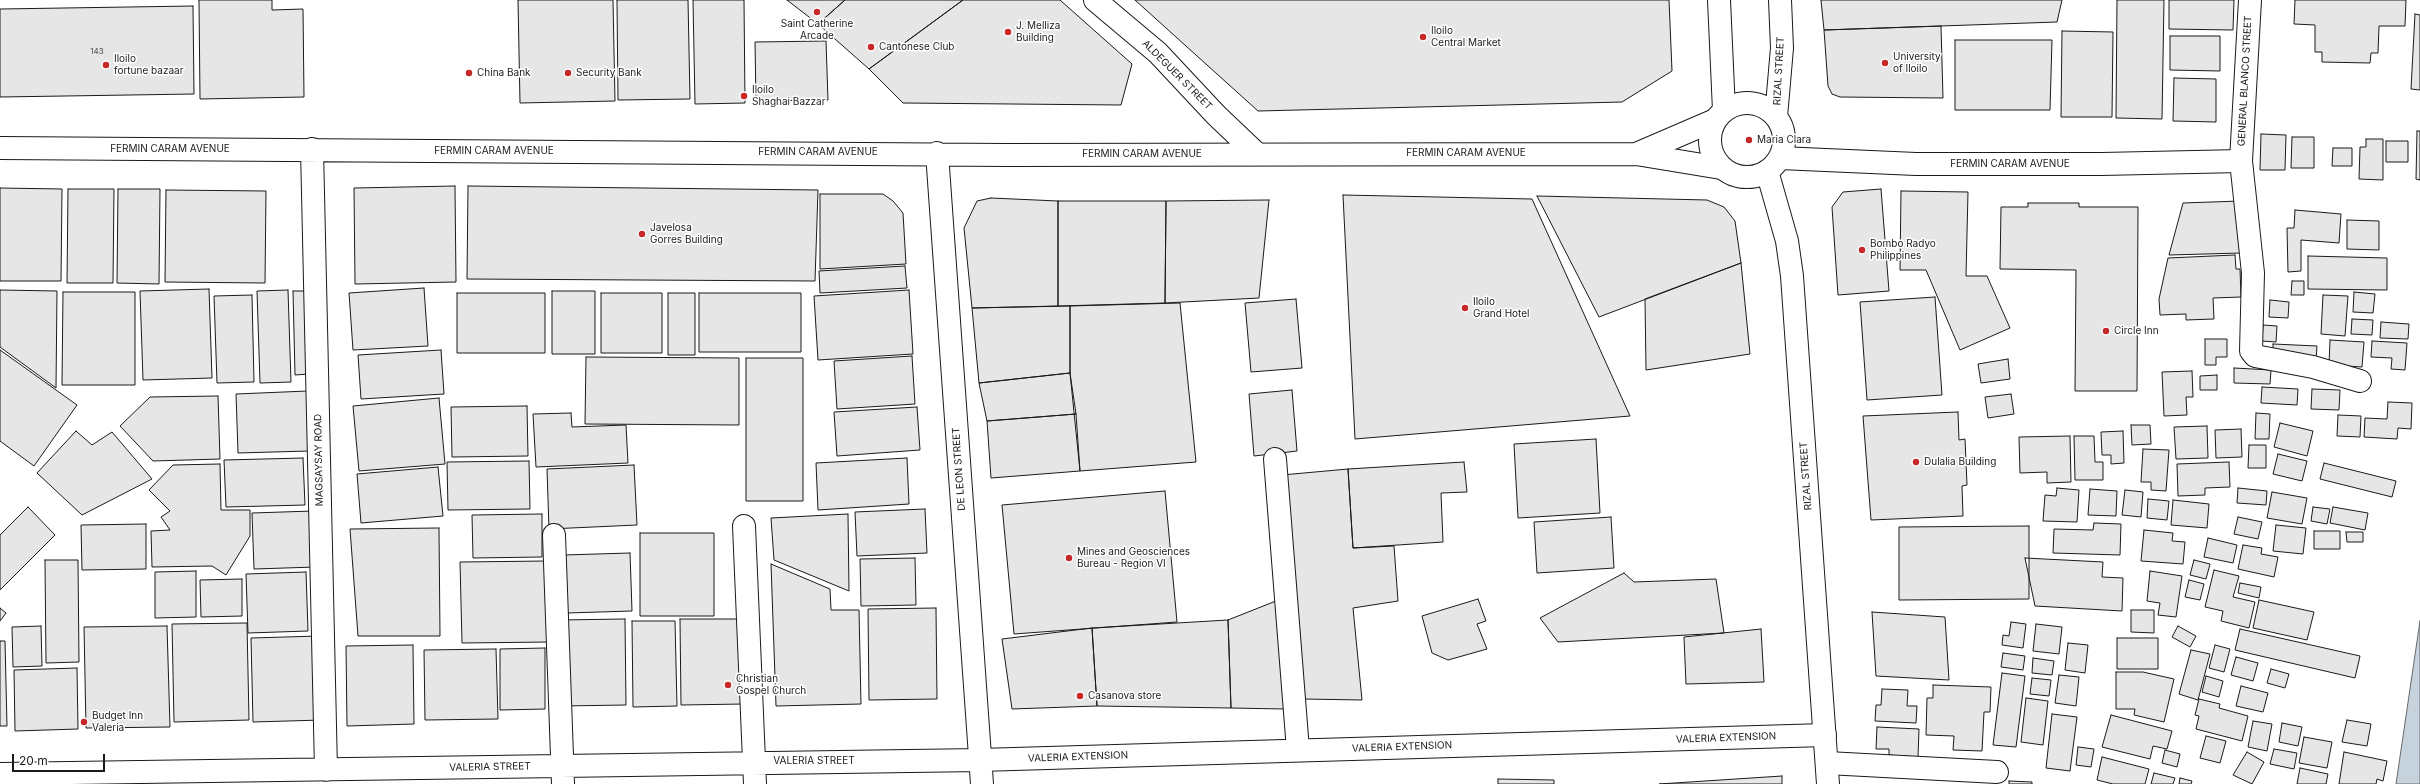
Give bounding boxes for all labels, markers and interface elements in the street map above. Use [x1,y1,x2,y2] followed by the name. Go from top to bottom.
[812,7,822,17] marker: Saint Catherine Arcade
[2236,15,2254,147] street label: GENERAL BLANCO STREET
[781,18,853,42] place label: Saint Catherine Arcade
[1016,20,1060,44] place label: J. Melliza Building
[1431,25,1501,48] place label: Iloilo Central Market
[1003,27,1013,37] marker: J. Melliza Building
[1418,32,1428,42] marker: Iloilo Central Market
[1771,36,1787,106] street label: RIZAL STREET
[1140,38,1214,112] street label: ALDEGUER STREET
[879,41,954,53] place label: Cantonese Club
[866,42,876,52] marker: Cantonese Club
[90,47,104,57] house number: 143
[1893,51,1941,74] place label: University of Iloilo
[114,53,183,76] place label: Iloilo fortune bazaar
[1880,58,1890,68] marker: University of Iloilo
[101,60,111,70] marker: Iloilo fortune bazaar
[477,67,531,79] place label: China Bank
[576,67,642,79] place label: Security Bank
[464,68,474,78] marker: China Bank
[563,68,573,78] marker: Security Bank
[752,84,825,108] place label: Iloilo Shaghai Bazzar
[739,91,749,101] marker: Iloilo Shaghai Bazzar
[1757,134,1811,146] place label: Maria Clara
[1744,135,1754,145] marker: Maria Clara
[110,143,230,155] street label: FERMIN CARAM AVENUE
[434,145,554,157] street label: FERMIN CARAM AVENUE
[758,146,878,158] street label: FERMIN CARAM AVENUE
[1406,147,1526,159] street label: FERMIN CARAM AVENUE
[1082,148,1202,160] street label: FERMIN CARAM AVENUE
[1950,158,2070,170] street label: FERMIN CARAM AVENUE
[650,222,723,246] place label: Javelosa Gorres Building
[637,229,647,239] marker: Javelosa Gorres Building
[1870,238,1936,262] place label: Bombo Radyo Philippines
[1857,245,1867,255] marker: Bombo Radyo Philippines
[1473,296,1530,320] place label: Iloilo Grand Hotel
[1460,303,1470,313] marker: Iloilo Grand Hotel
[2114,325,2159,337] place label: Circle Inn
[2101,326,2111,336] marker: Circle Inn
[312,414,326,506] street label: MAGSAYSAY ROAD
[950,427,968,511] street label: DE LEON STREET
[1798,441,1814,511] street label: RIZAL STREET
[1924,456,1996,468] place label: Dulalia Building
[1911,457,1921,467] marker: Dulalia Building
[1077,546,1190,570] place label: Mines and Geosciences Bureau - Region VI
[1064,553,1074,563] marker: Mines and Geosciences Bureau - Region VI
[736,673,806,696] place label: Christian Gospel Church
[723,680,733,690] marker: Christian Gospel Church
[1088,690,1161,702] place label: Casanova store
[1075,691,1085,701] marker: Casanova store
[92,710,143,734] place label: Budget Inn Valeria
[79,717,89,727] marker: Budget Inn Valeria
[1676,730,1776,746] street label: VALERIA EXTENSION
[1352,739,1452,755] street label: VALERIA EXTENSION
[14,746,107,772] scale bar
[1028,749,1128,765] street label: VALERIA EXTENSION
[19,753,48,768] text: 20 m
[773,755,855,767] street label: VALERIA STREET
[449,760,531,774] street label: VALERIA STREET

